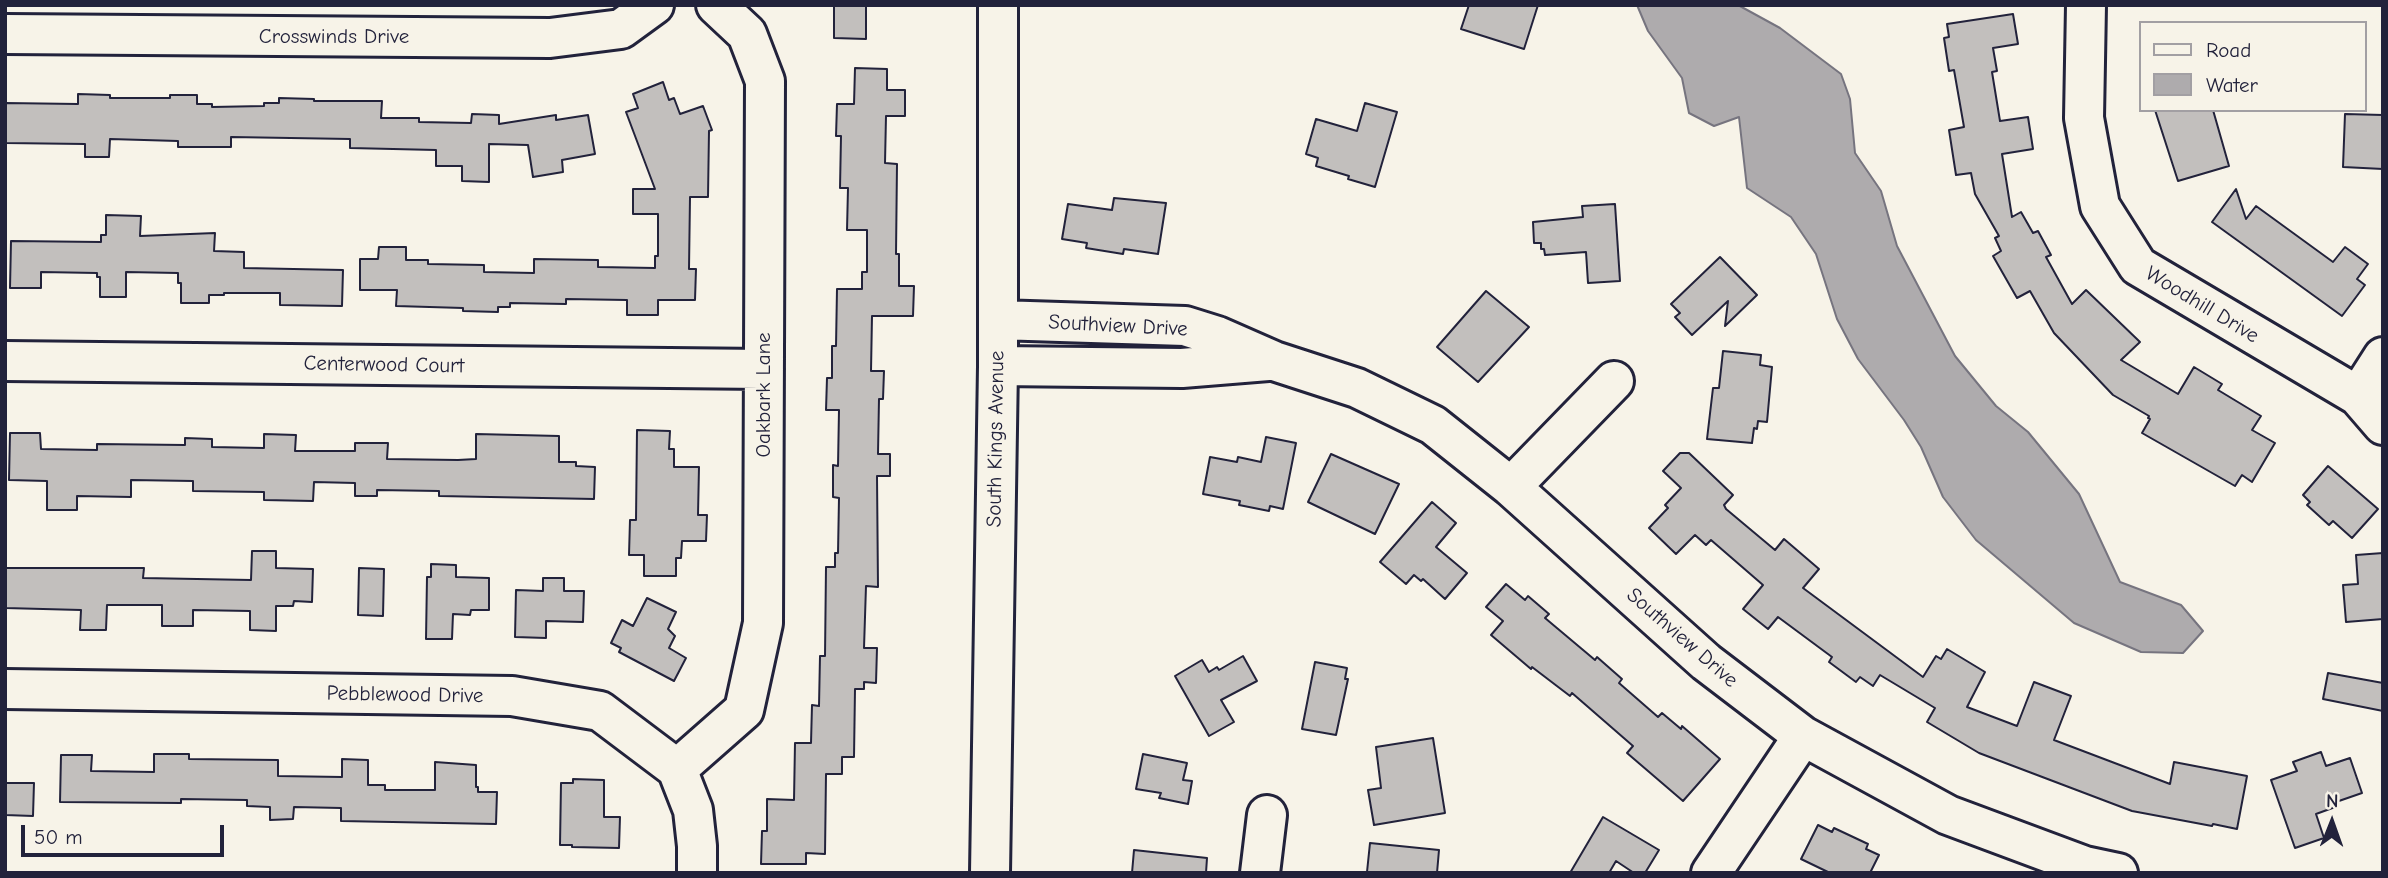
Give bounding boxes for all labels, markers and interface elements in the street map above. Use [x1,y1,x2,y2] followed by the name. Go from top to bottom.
[2140,21,2367,112] legend
[259,24,409,50] street label: Crosswinds Drive
[2206,38,2251,62] text: Road
[2206,73,2258,97] text: Water
[2141,261,2263,349] street label: Woodhill Drive
[1048,310,1188,342] street label: Southview Drive
[751,332,777,458] street label: Oakbark Lane
[982,350,1010,528] street label: South Kings Avenue
[303,351,465,379] street label: Centerwood Court
[1621,583,1743,693] street label: Southview Drive
[326,681,484,709] street label: Pebblewood Drive
[2297,787,2367,857] north arrow
[2326,790,2339,812] text: N
[24,812,228,856] scale bar
[34,825,83,849] text: 50 m

